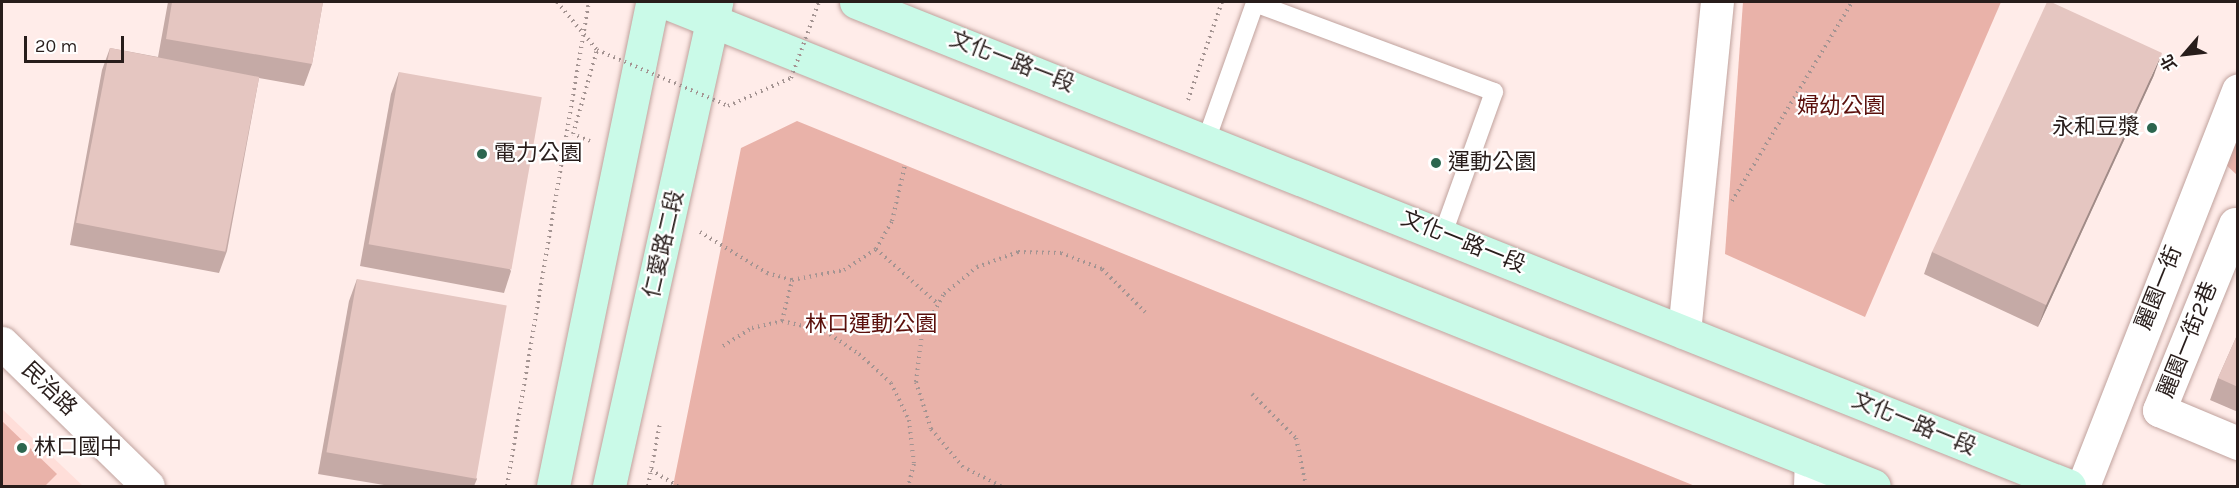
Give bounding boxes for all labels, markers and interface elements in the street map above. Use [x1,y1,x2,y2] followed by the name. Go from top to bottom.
[27,24,128,62] scale bar
[2155,24,2215,84] north arrow
[946,26,1078,98] street label: 文化一路一段
[35,35,77,57] text: 20 m
[2157,51,2181,74] text: 北
[1797,94,1885,120] park label: 婦幼公園
[2052,115,2140,141] place label: 永和豆漿
[2145,121,2159,135] marker: 永和豆漿
[494,141,582,167] place label: 電力公園
[475,147,489,161] marker: 電力公園
[1448,150,1536,176] place label: 運動公園
[1429,156,1443,170] marker: 運動公園
[639,187,689,301] street label: 仁愛路二段
[1397,205,1529,279] street label: 文化一路一段
[2130,242,2188,334] street label: 麗園一街
[2153,278,2223,402] street label: 麗園一街2巷
[805,312,937,338] park label: 林口運動公園
[16,357,82,421] street label: 民治路
[1848,387,1980,461] street label: 文化一路一段
[34,435,122,461] place label: 林口國中
[15,441,29,455] marker: 林口國中

